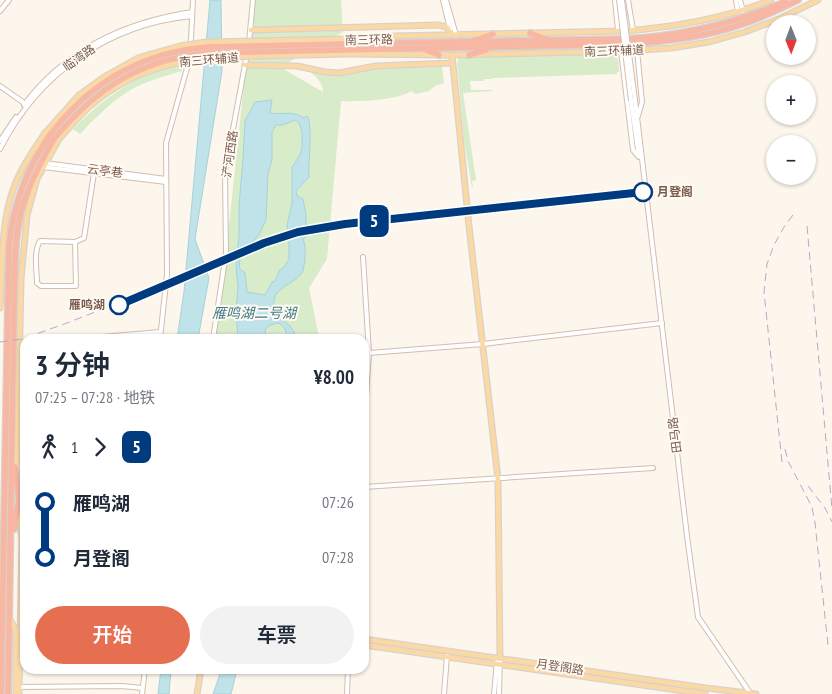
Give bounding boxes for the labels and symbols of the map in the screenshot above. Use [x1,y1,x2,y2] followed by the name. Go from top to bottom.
[766,15,816,65] north arrow
[345,32,393,47] street label: 南三环路
[60,41,98,74] street label: 临湾路
[584,42,644,59] street label: 南三环辅道
[178,49,240,70] street label: 南三环辅道
[219,129,240,179] street label: 浐河西路
[86,161,124,180] street label: 云亭巷
[633,182,653,202] marker: 月登阁
[657,184,693,199] place label: 月登阁
[358,205,390,237] line badge: 5
[109,295,129,315] marker: 雁鸣湖
[69,297,105,312] place label: 雁鸣湖
[212,304,298,322] water label: 雁鸣湖二号湖
[665,416,684,454] street label: 田马路
[535,656,585,677] street label: 月登阁路

